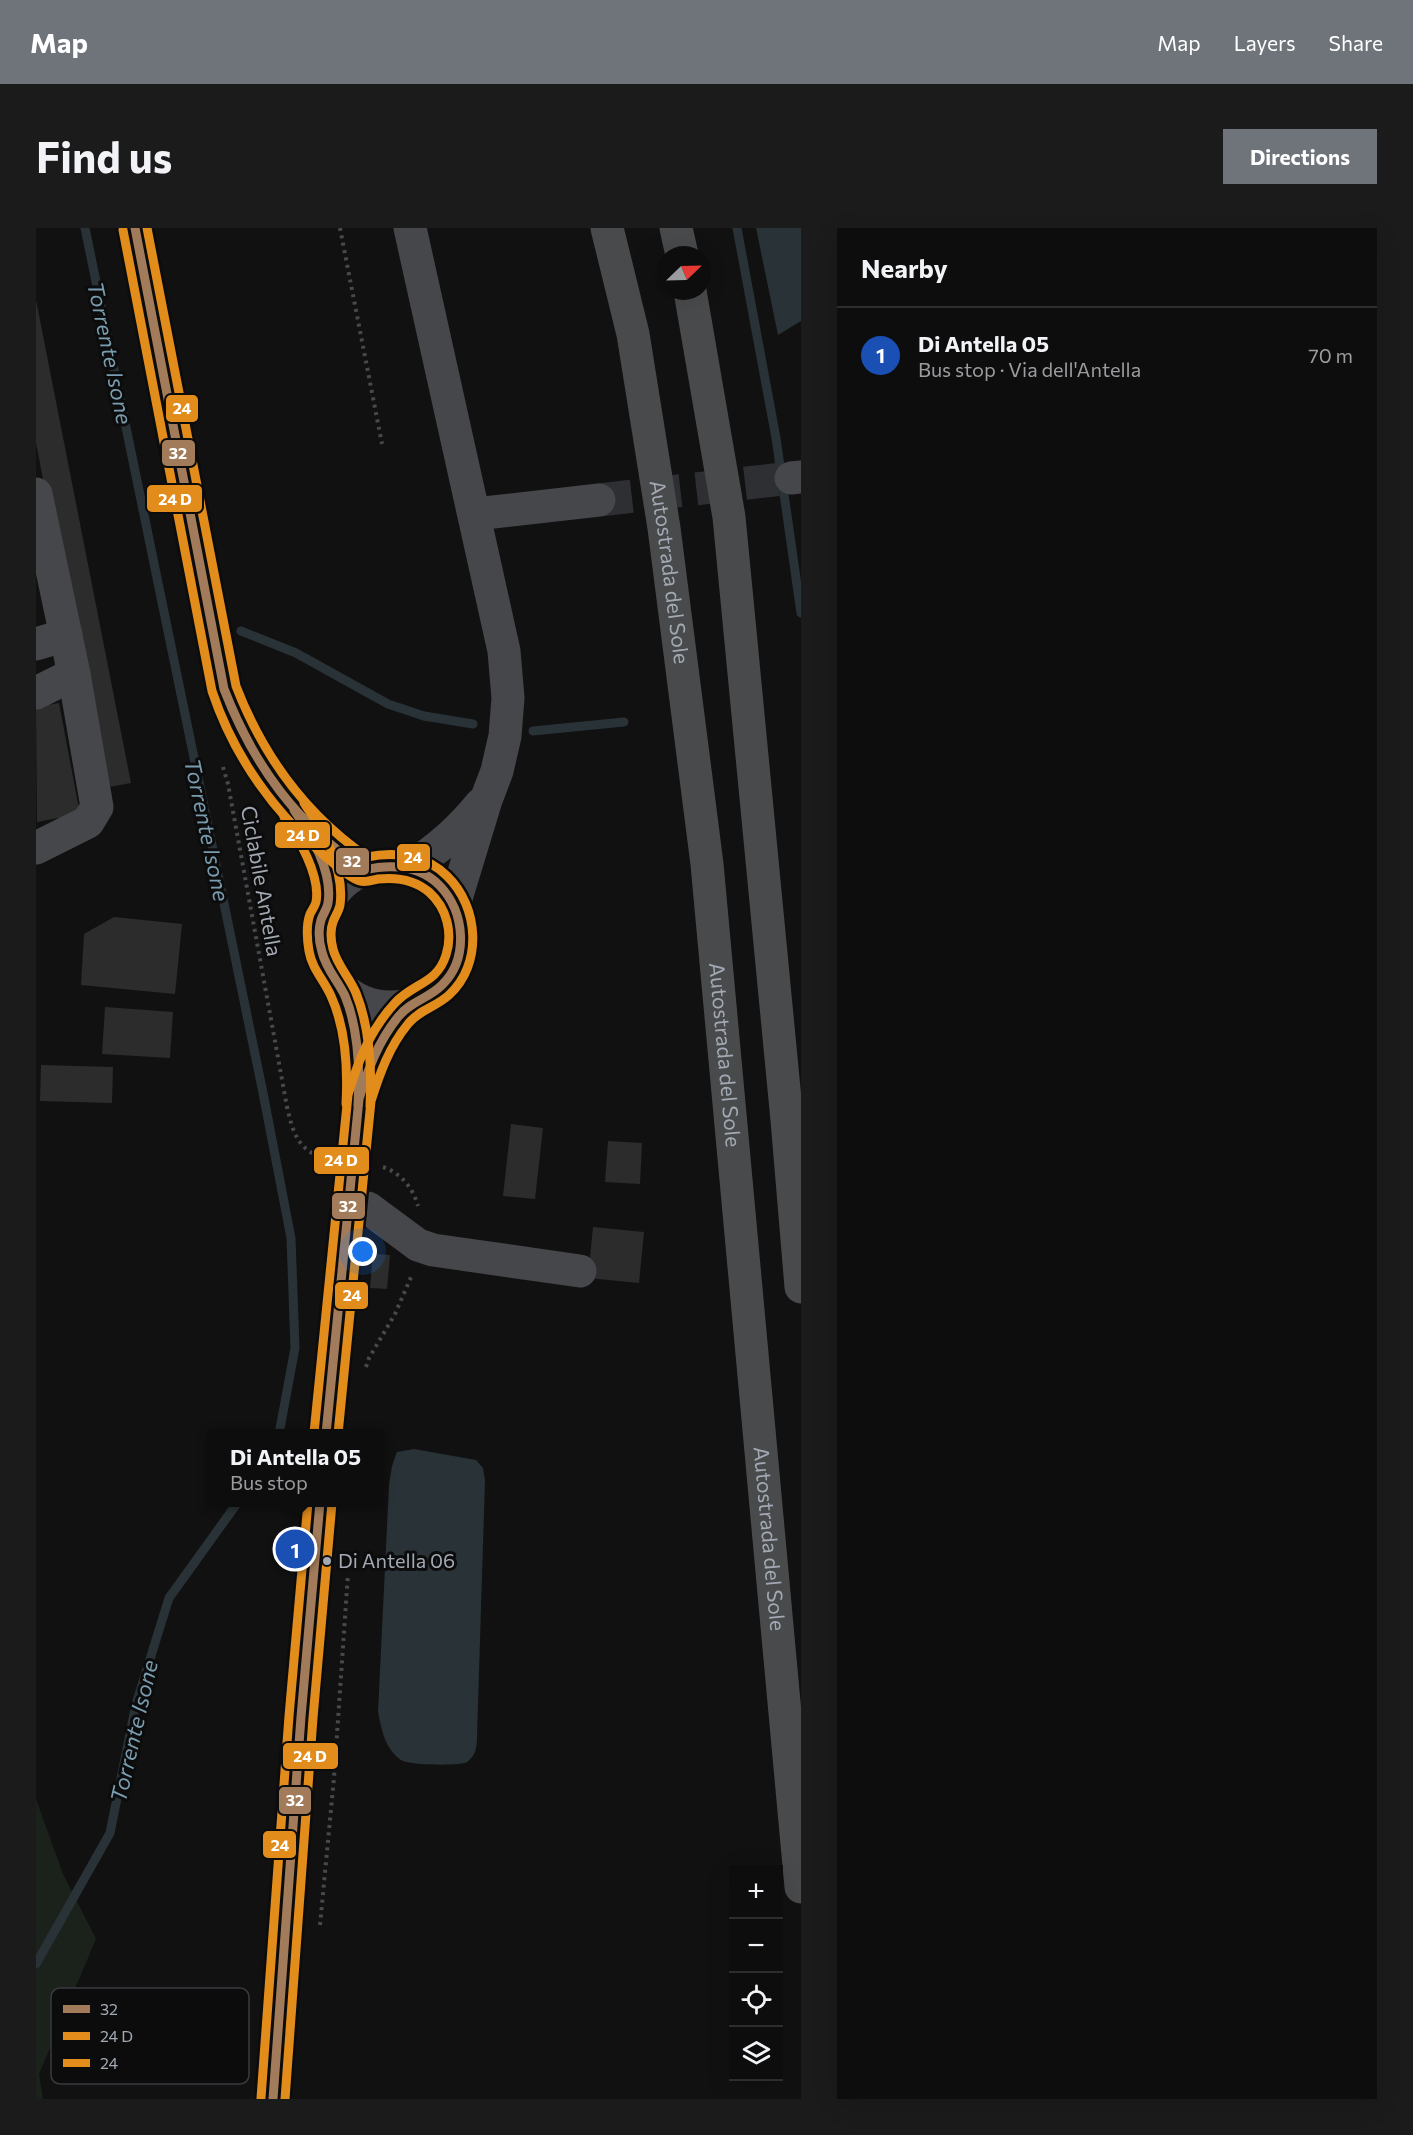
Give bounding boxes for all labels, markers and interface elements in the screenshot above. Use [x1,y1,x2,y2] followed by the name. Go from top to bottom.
[30,25,88,59] text: Map
[1157,30,1201,55] text: Map
[1234,30,1296,55] text: Layers
[1329,30,1383,55] text: Share
[1223,129,1377,184] button: Directions
[36,130,172,182] text: Find us
[657,246,711,300] north arrow
[861,252,948,283] text: Nearby
[82,279,139,427] water label: Torrente Isone
[918,330,1049,357] text: Di Antella 05
[876,343,885,367] text: 1
[1308,343,1353,367] text: 70 m
[918,357,1141,381] text: Bus stop · Via dell'Antella
[165,394,199,423] line badge: 24
[173,398,192,417] text: 24
[161,439,196,467] line badge: 32
[169,443,187,462] text: 32
[646,478,695,665] street label: Autostrada del Sole
[146,484,203,513] line badge: 24 D
[158,489,192,508] text: 24 D
[179,756,236,904] water label: Torrente Isone
[237,804,288,958] street label: Ciclabile Antella
[274,821,331,849] line badge: 24 D
[286,825,320,844] text: 24 D
[396,843,431,872] line badge: 24
[335,847,370,876] line badge: 32
[404,847,423,866] text: 24
[343,851,361,870] text: 32
[705,961,747,1148] street label: Autostrada del Sole
[313,1146,370,1175] line badge: 24 D
[324,1150,358,1169] text: 24 D
[331,1192,366,1220] line badge: 32
[339,1196,357,1215] text: 32
[348,1237,377,1266] your location
[334,1281,369,1310] line badge: 24
[343,1285,362,1304] text: 24
[207,1429,384,1507] popup
[230,1443,361,1470] text: Di Antella 05
[750,1445,791,1632] street label: Autostrada del Sole
[230,1470,308,1494] text: Bus stop
[276,1526,314,1572] pin: 1
[338,1548,455,1572] place label: Di Antella 06
[321,1555,333,1567] marker: Di Antella 06
[104,1657,163,1805] water label: Torrente Isone
[282,1742,339,1770] line badge: 24 D
[293,1746,327,1765] text: 24 D
[278,1786,312,1815] line badge: 32
[286,1790,304,1809] text: 32
[262,1830,297,1859] line badge: 24
[271,1835,290,1854] text: 24
[729,1865,783,2081] map controls
[729,1865,783,1919] button: +
[729,1919,783,1973] button: −
[729,1973,783,2027] button: locate
[51,1988,249,2084] legend
[100,1999,118,2018] text: 32
[100,2026,133,2045] text: 24 D
[729,2027,783,2081] button: layers
[100,2053,119,2072] text: 24

